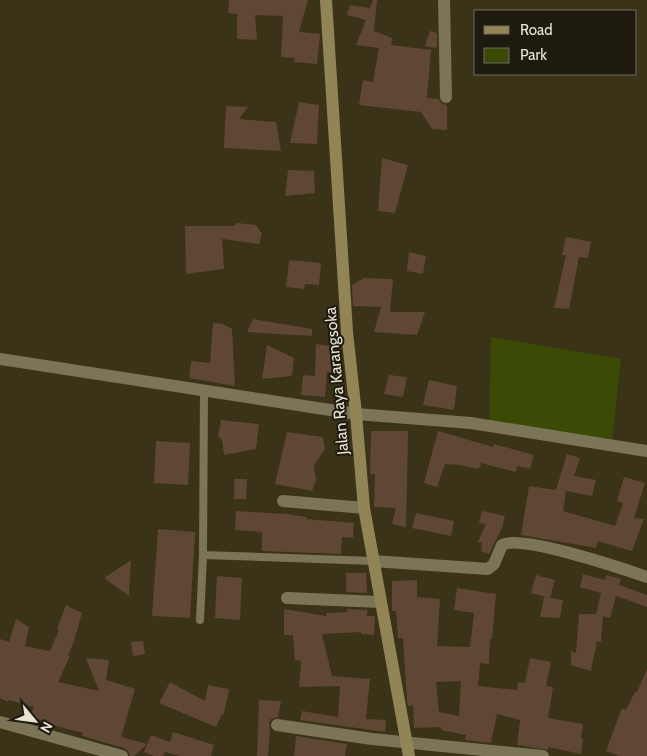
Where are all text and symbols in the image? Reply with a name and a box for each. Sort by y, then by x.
legend [474,10,637,75]
text: Road [520,21,553,39]
text: Park [520,46,547,64]
street label: Jalan Raya Karangsoka [321,306,353,457]
north arrow [10,696,60,746]
text: N [36,719,57,736]

